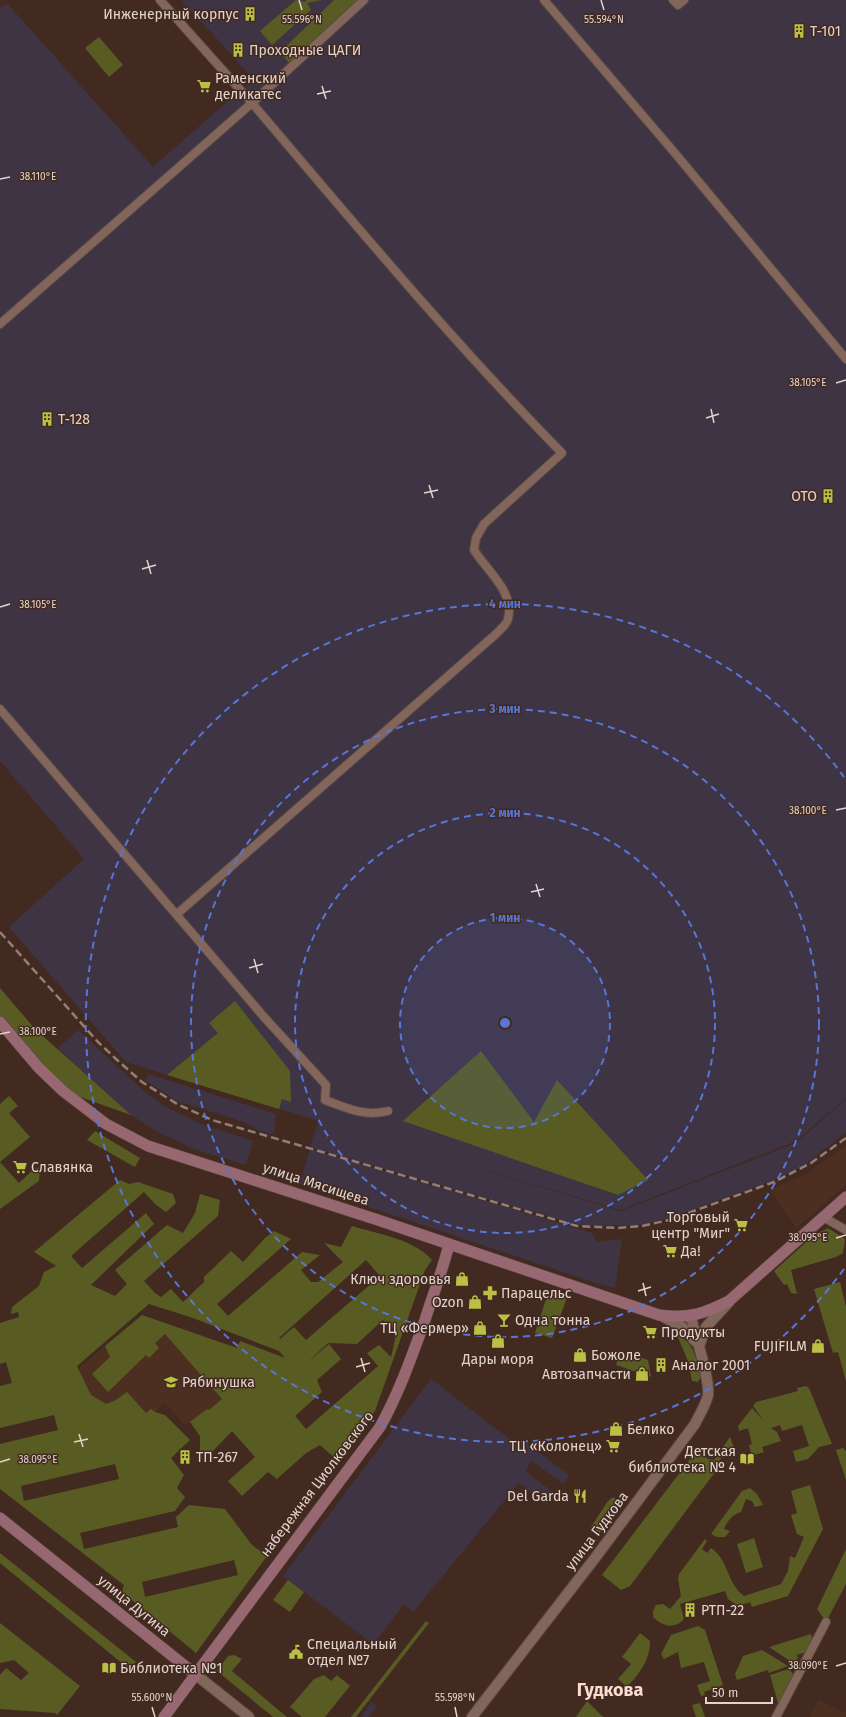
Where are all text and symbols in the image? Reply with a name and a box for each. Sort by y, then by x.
place label: Инженерный корпус [103,6,239,23]
building icon: Инженерный корпус [242,6,258,22]
text: 55.596°N [282,14,322,26]
text: 55.594°N [584,14,624,26]
building icon: Т-101 [791,23,807,39]
place label: Т-101 [810,23,841,40]
building icon: Проходные ЦАГИ [230,42,246,58]
place label: Проходные ЦАГИ [249,42,361,59]
place label: Раменский деликатес [215,70,286,103]
supermarket icon: Раменский деликатес [196,78,212,94]
text: 38.110°E [20,171,56,183]
text: 38.105°E [789,377,827,389]
building icon: Т-128 [39,411,55,427]
place label: Т-128 [58,411,90,428]
place label: ОТО [791,488,817,505]
building icon: ОТО [820,488,836,504]
text: 4 мин [489,597,521,611]
text: 38.105°E [19,599,57,611]
text: 3 мин [488,702,521,716]
text: 38.100°E [789,805,827,817]
text: 2 мин [489,806,521,820]
text: 1 мин [490,911,520,925]
centre of rings [498,1016,512,1030]
text: 38.100°E [19,1026,57,1038]
supermarket icon: Славянка [12,1159,28,1175]
place label: Славянка [31,1159,93,1176]
street label: улица Мясищева [261,1159,371,1209]
place label: Торговый центр "Миг" [651,1209,730,1242]
supermarket icon: Торговый центр "Миг" [733,1217,749,1233]
text: 38.095°E [789,1232,828,1244]
supermarket icon: Да! [662,1243,678,1259]
place label: Да! [680,1243,701,1260]
place label: Ключ здоровья [350,1271,451,1288]
shop icon: Ключ здоровья [454,1271,470,1287]
pharmacy icon: Парацельс [482,1285,498,1301]
place label: Парацельс [501,1285,572,1302]
place label: Ozon [432,1294,464,1311]
shop icon: Ozon [467,1294,483,1310]
bar icon: Одна тонна [496,1312,512,1328]
place label: Одна тонна [515,1312,590,1329]
place label: ТЦ «Фермер» [380,1320,469,1337]
shop icon: ТЦ «Фермер» [472,1320,488,1336]
supermarket icon: Продукты [642,1324,658,1340]
place label: Продукты [661,1324,725,1341]
shop icon: Дары моря [490,1333,506,1349]
place label: FUJIFILM [754,1338,807,1355]
shop icon: FUJIFILM [810,1338,826,1354]
shop icon: Божоле [572,1347,588,1363]
place label: Божоле [591,1347,641,1364]
place label: Дары моря [461,1351,534,1368]
building icon: Аналог 2001 [653,1357,669,1373]
place label: Аналог 2001 [672,1357,750,1374]
place label: Автозапчасти [542,1366,631,1383]
shop icon: Автозапчасти [634,1366,650,1382]
school or university icon: Рябинушка [163,1374,179,1390]
place label: Рябинушка [182,1374,255,1391]
street label: набережная Циолковского [257,1408,377,1560]
shop icon: Белико [608,1421,624,1437]
place label: Белико [627,1421,674,1438]
place label: ТЦ «Колонец» [509,1438,602,1455]
supermarket icon: ТЦ «Колонец» [605,1438,621,1454]
place label: Детская библиотека № 4 [628,1443,737,1476]
building icon: ТП-267 [177,1449,193,1465]
place label: ТП-267 [196,1449,238,1466]
library icon: Детская библиотека № 4 [739,1451,755,1467]
text: 38.095°E [19,1454,58,1466]
place label: Del Garda [507,1488,569,1505]
street label: улица Гудкова [562,1488,632,1574]
restaurant icon: Del Garda [572,1488,588,1504]
street label: улица Дугина [94,1572,174,1640]
building icon: РТП-22 [682,1602,698,1618]
place label: РТП-22 [701,1602,744,1619]
place label: Специальный отдел №7 [307,1636,397,1669]
public building icon: Специальный отдел №7 [288,1644,304,1660]
library icon: Библиотека №1 [101,1660,117,1676]
place label: Библиотека №1 [120,1660,223,1677]
text: 38.090°E [788,1660,828,1672]
district label: Гудкова [577,1679,643,1701]
scale bar [706,1679,772,1705]
text: 50 m [712,1686,738,1700]
text: 55.600°N [132,1692,172,1704]
text: 55.598°N [435,1692,475,1704]

